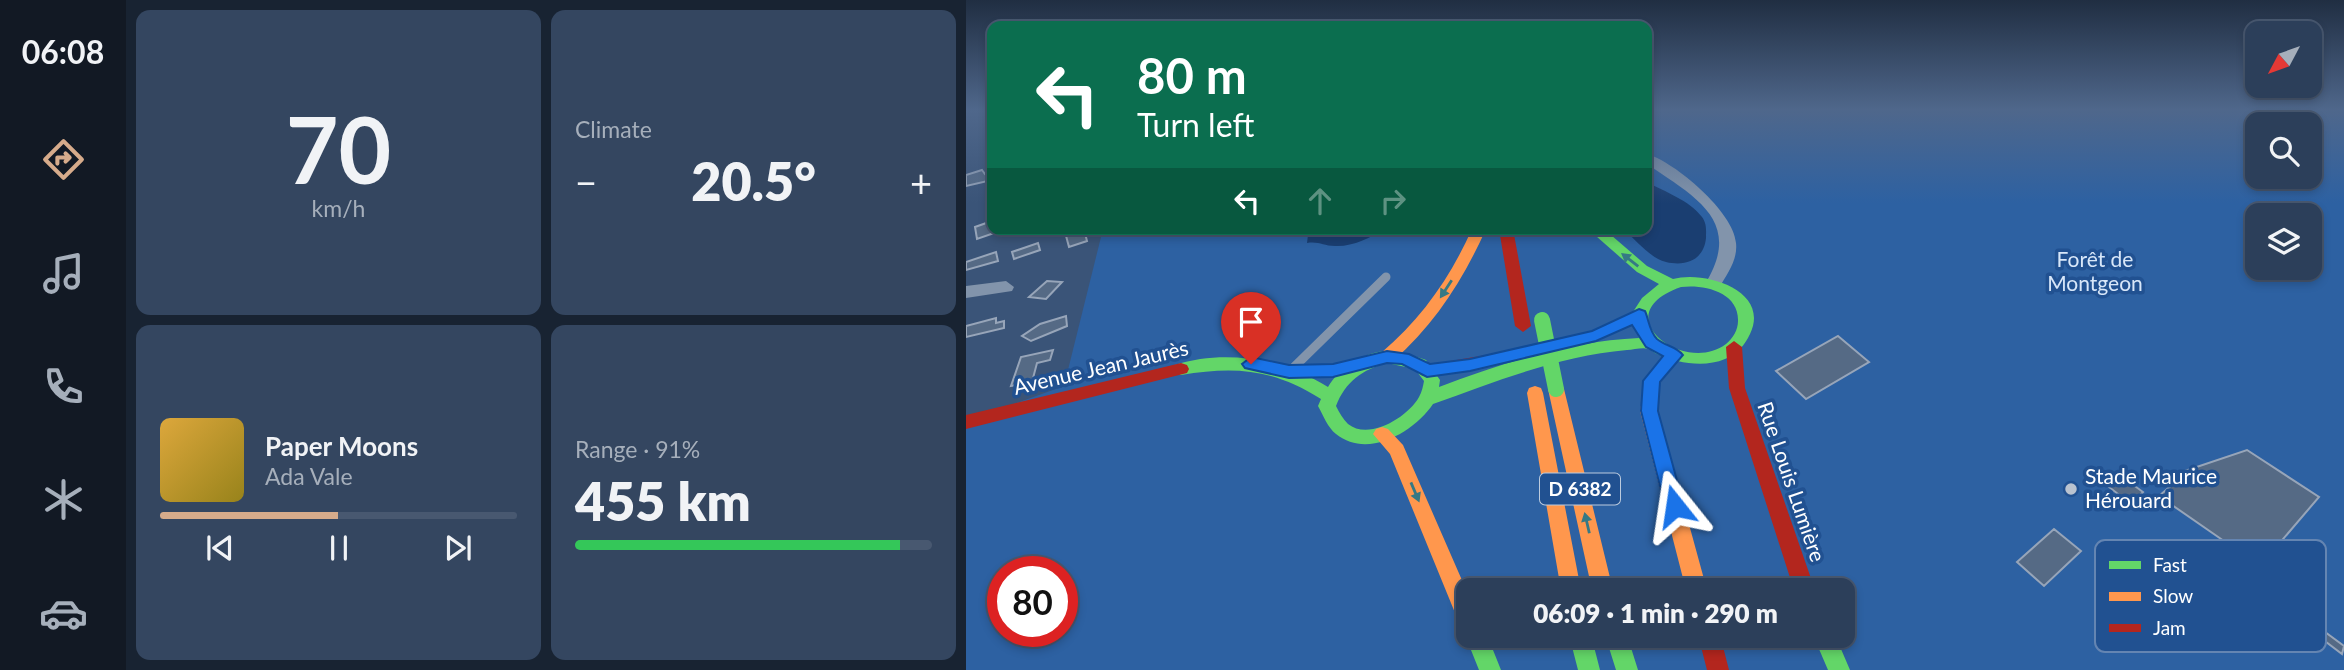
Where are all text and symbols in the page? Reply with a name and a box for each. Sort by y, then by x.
north arrow [2245,21,2322,98]
map controls [2245,21,2322,280]
text: 06:08 [22,32,104,71]
text: 80 m [1137,46,1247,104]
icon: left [1022,49,1113,140]
text: 70 [286,94,391,203]
text: Turn left [1137,105,1254,144]
button: search [2245,112,2322,189]
text: Climate [575,115,652,143]
icon: directions [39,135,88,184]
text: 20.5° [691,150,816,212]
text: − [575,159,597,205]
text: + [910,159,932,205]
icon: left [1228,182,1266,220]
icon: ahead [1301,182,1339,220]
icon: right [1374,182,1412,220]
text: km/h [312,194,365,222]
button: layers [2245,203,2322,280]
park label: Forêt de Montgeon [2047,246,2143,295]
icon: music [39,249,88,298]
one-way arrow [1622,252,1640,267]
one-way arrow [1440,279,1453,298]
pin [1221,292,1281,364]
icon: arrive [1232,303,1270,341]
street label: Avenue Jean Jaurès [1011,334,1191,399]
icon: phone [39,362,88,411]
street label: Rue Louis Lumière [1753,398,1832,565]
text: Paper Moons [265,430,418,462]
text: Range · 91% [575,435,700,463]
text: Ada Vale [265,462,353,490]
place label: Stade Maurice Hérouard [2085,463,2217,512]
position arrow [1638,469,1712,543]
text: 455 km [575,470,751,532]
road number: D 6382 [1540,474,1620,504]
icon: climate [39,475,88,524]
marker: Stade Maurice Hérouard [2063,481,2079,497]
one-way arrow [1410,482,1421,503]
one-way arrow [1582,512,1593,534]
icon: previous [201,529,239,567]
icon: pause [320,529,358,567]
icon: next [439,529,477,567]
legend [2095,540,2326,652]
text: Fast [2153,553,2187,576]
speed limit sign: 80 [987,556,1078,647]
text: Slow [2153,584,2193,607]
icon: car [39,589,88,638]
text: 06:09 · 1 min · 290 m [1533,597,1778,629]
text: Jam [2153,616,2186,639]

